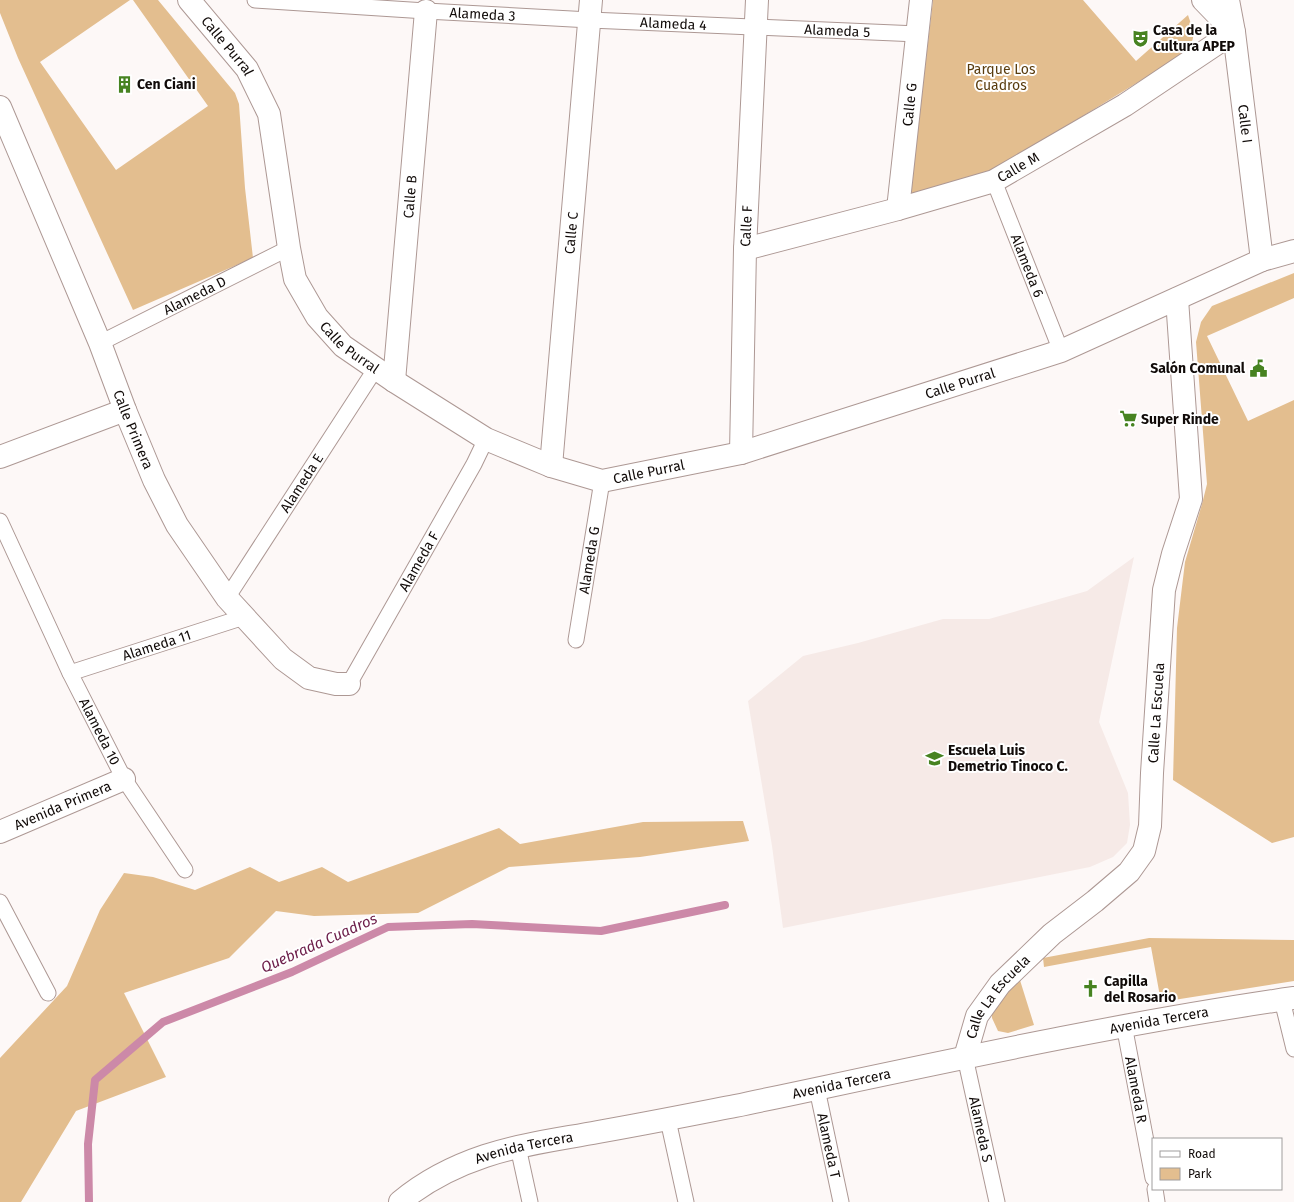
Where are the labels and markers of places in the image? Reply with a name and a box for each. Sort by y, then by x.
place label: Casa de la Cultura APEP [1153,22,1236,55]
theatre icon: Casa de la Cultura APEP [1130,28,1150,48]
building icon: Cen Ciani [114,74,134,94]
place label: Cen Ciani [137,76,196,93]
public building icon: Salón Comunal [1248,358,1268,378]
place label: Salón Comunal [1150,360,1246,377]
supermarket icon: Super Rinde [1118,409,1138,429]
place label: Super Rinde [1141,411,1219,428]
place label: Escuela Luis Demetrio Tinoco C. [948,742,1068,775]
school or university icon: Escuela Luis Demetrio Tinoco C. [925,748,945,768]
place label: Capilla del Rosario [1104,973,1176,1006]
church icon: Capilla del Rosario [1081,979,1101,999]

